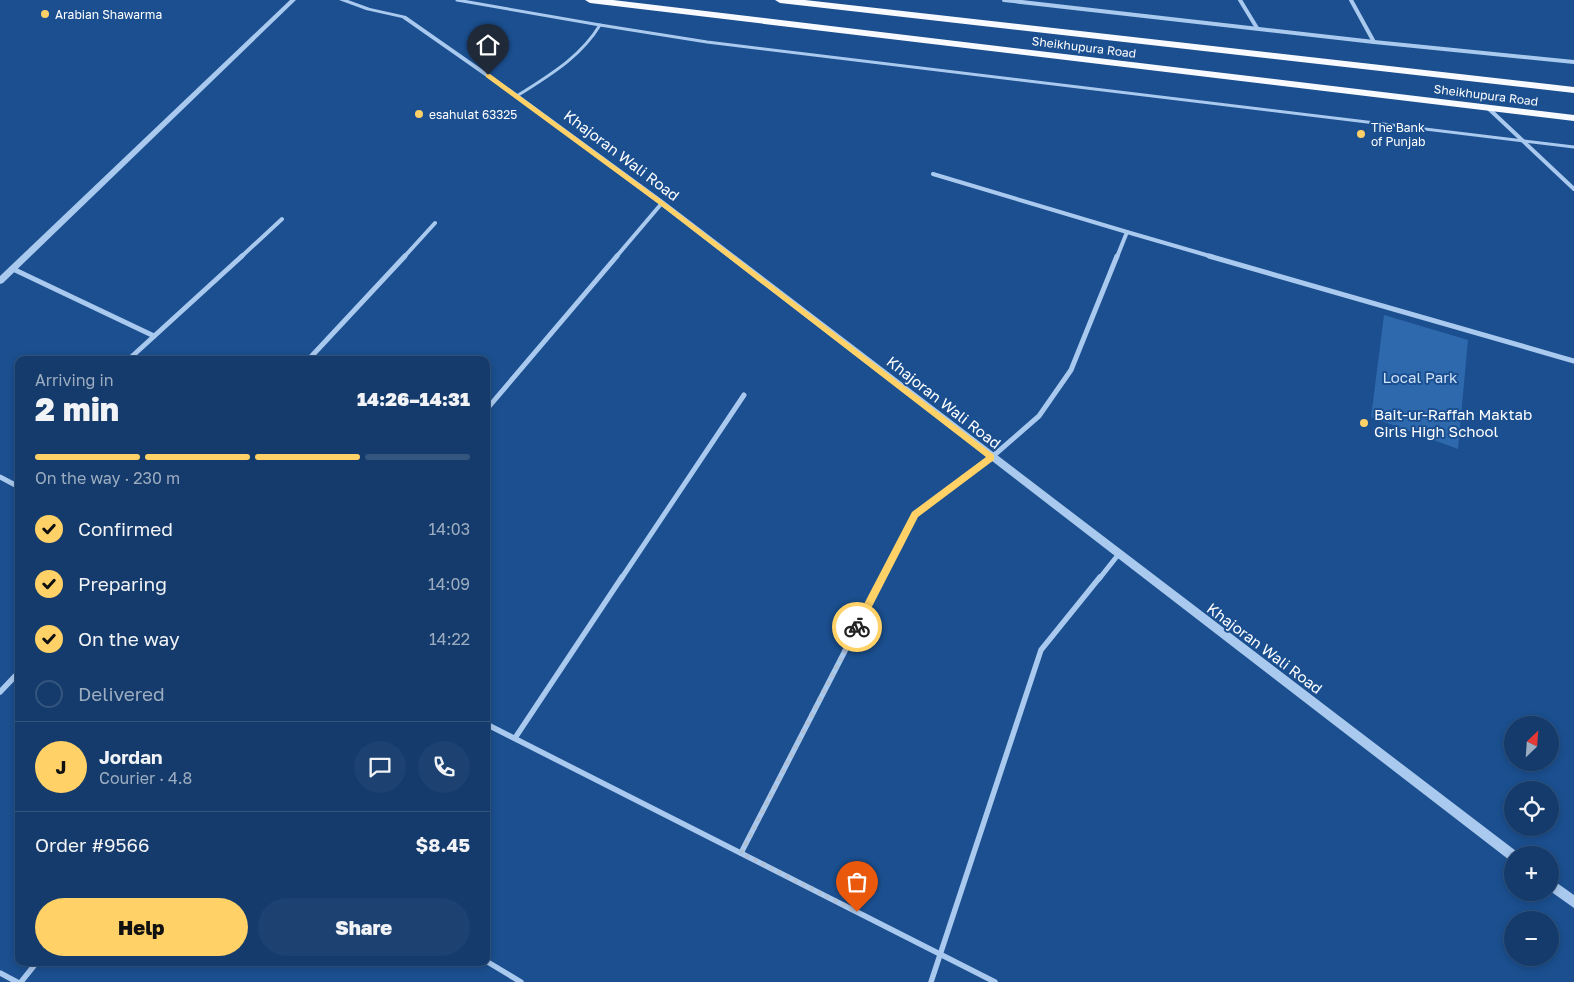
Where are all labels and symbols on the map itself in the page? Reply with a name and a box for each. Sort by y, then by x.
place label: Arabian Shawarma [55,7,162,22]
marker: Arabian Shawarma [39,8,51,20]
pin [467,24,509,75]
street label: Sheikhupura Road [1031,33,1137,61]
street label: Sheikhupura Road [1433,81,1539,109]
street label: Khajoran Wali Road [561,106,683,204]
place label: esahulat 63325 [429,107,517,122]
marker: esahulat 63325 [413,108,425,120]
place label: The Bank of Punjab [1371,120,1425,149]
marker: The Bank of Punjab [1355,128,1367,140]
street label: Khajoran Wali Road [883,352,1005,452]
park label: Local Park [1382,368,1458,386]
place label: Bait-ur-Raffah Maktab Girls High School [1374,405,1532,440]
marker: Bait-ur-Raffah Maktab Girls High School [1358,417,1370,429]
street label: Khajoran Wali Road [1204,599,1326,697]
courier [832,602,882,652]
north arrow [1504,716,1559,771]
pin [836,861,878,912]

